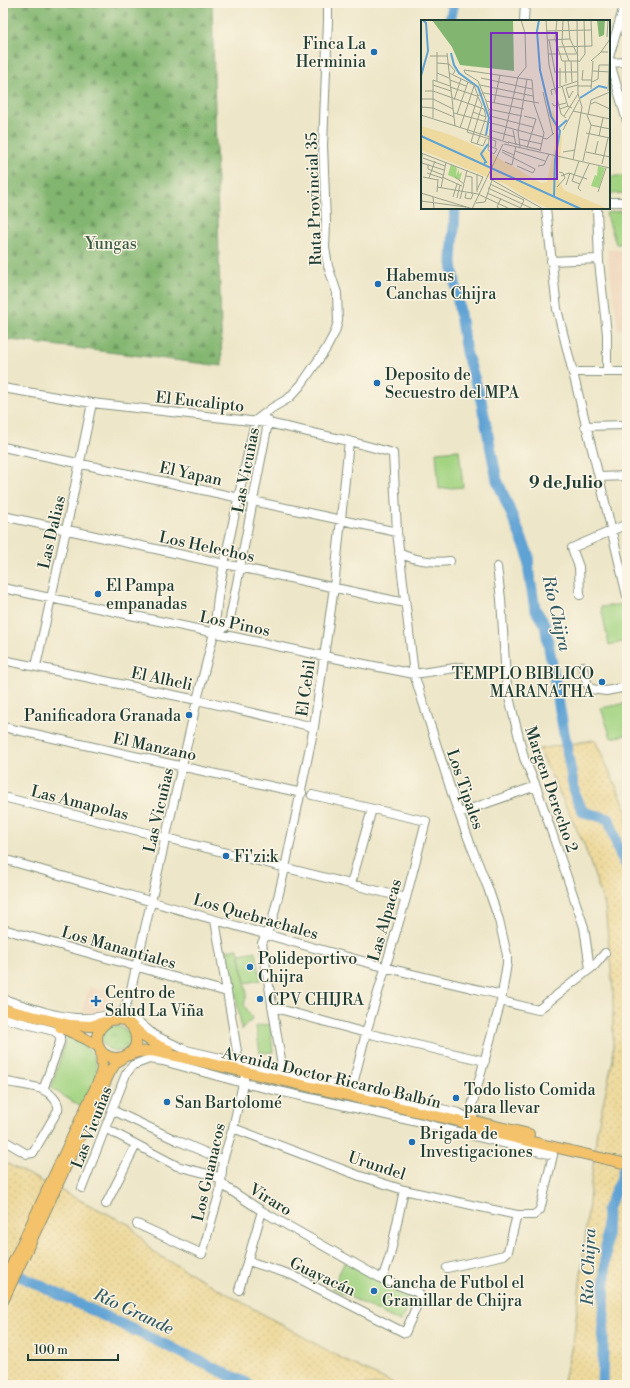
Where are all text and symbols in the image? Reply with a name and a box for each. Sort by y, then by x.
inset map [421,20,610,209]
place label: Finca La Herminia [296,34,367,72]
marker: Finca La Herminia [369,47,379,57]
street label: Ruta Provincial 35 [302,132,326,266]
park label: Yungas [84,234,137,254]
place label: Habemus Canchas Chijra [386,266,497,304]
marker: Habemus Canchas Chijra [373,279,383,289]
place label: Deposito de Secuestro del MPA [385,365,520,403]
marker: Deposito de Secuestro del MPA [372,378,382,388]
street label: El Eucalipto [155,387,245,417]
street label: Las Vicuñas [228,426,264,515]
street label: El Yapan [158,458,224,490]
district label: 9 de Julio [529,472,603,494]
street label: Las Dalias [34,494,70,571]
street label: Los Helechos [157,527,256,567]
water label: Río Chijra [536,572,576,654]
place label: El Pampa empanadas [106,576,187,614]
marker: El Pampa empanadas [93,589,103,599]
street label: Los Pinos [198,607,272,641]
street label: El Cebil [292,658,320,718]
street label: El Alheli [129,663,194,695]
place label: TEMPLO BIBLICO MARANATHA [452,664,595,702]
marker: TEMPLO BIBLICO MARANATHA [597,677,607,687]
place label: Panificadora Granada [24,706,182,726]
marker: Panificadora Granada [184,710,194,720]
street label: Margen Derecho 2 [520,724,582,855]
street label: El Manzano [111,728,199,766]
street label: Los Tipales [442,747,488,832]
street label: Las Vicuñas [139,766,178,855]
street label: Las Amapolas [29,781,131,825]
place label: Fi'zi:k [234,847,280,867]
marker: Fi'zi:k [221,851,231,861]
street label: Las Alpacas [364,877,406,964]
street label: Los Quebrachales [191,890,321,944]
street label: Los Manantiales [59,922,178,974]
place label: Polideportivo Chijra [258,949,357,987]
marker: Polideportivo Chijra [245,962,255,972]
place label: Centro de Salud La Viña [105,983,205,1021]
place label: CPV CHIJRA [268,990,365,1010]
marker: CPV CHIJRA [255,994,265,1004]
marker: Centro de Salud La Viña [90,995,102,1007]
street label: Avenida Doctor Ricardo Balbín [219,1043,444,1113]
place label: Todo listo Comida para llevar [464,1080,596,1118]
street label: Las Vicuñas [67,1083,117,1171]
place label: San Bartolomé [175,1093,282,1113]
marker: Todo listo Comida para llevar [451,1093,461,1103]
marker: San Bartolomé [162,1097,172,1107]
street label: Los Guanacos [188,1121,230,1223]
place label: Brigada de Investigaciones [419,1124,533,1162]
marker: Brigada de Investigaciones [407,1137,417,1147]
street label: Urundel [345,1147,408,1185]
street label: Viraro [245,1179,296,1220]
water label: Río Chijra [577,1228,601,1307]
street label: Guayacán [286,1253,359,1301]
place label: Cancha de Futbol el Gramillar de Chijra [382,1273,525,1311]
water label: Río Grande [89,1283,177,1340]
marker: Cancha de Futbol el Gramillar de Chijra [369,1286,379,1296]
scale bar [28,1336,118,1362]
text: 100 m [34,1343,68,1358]

